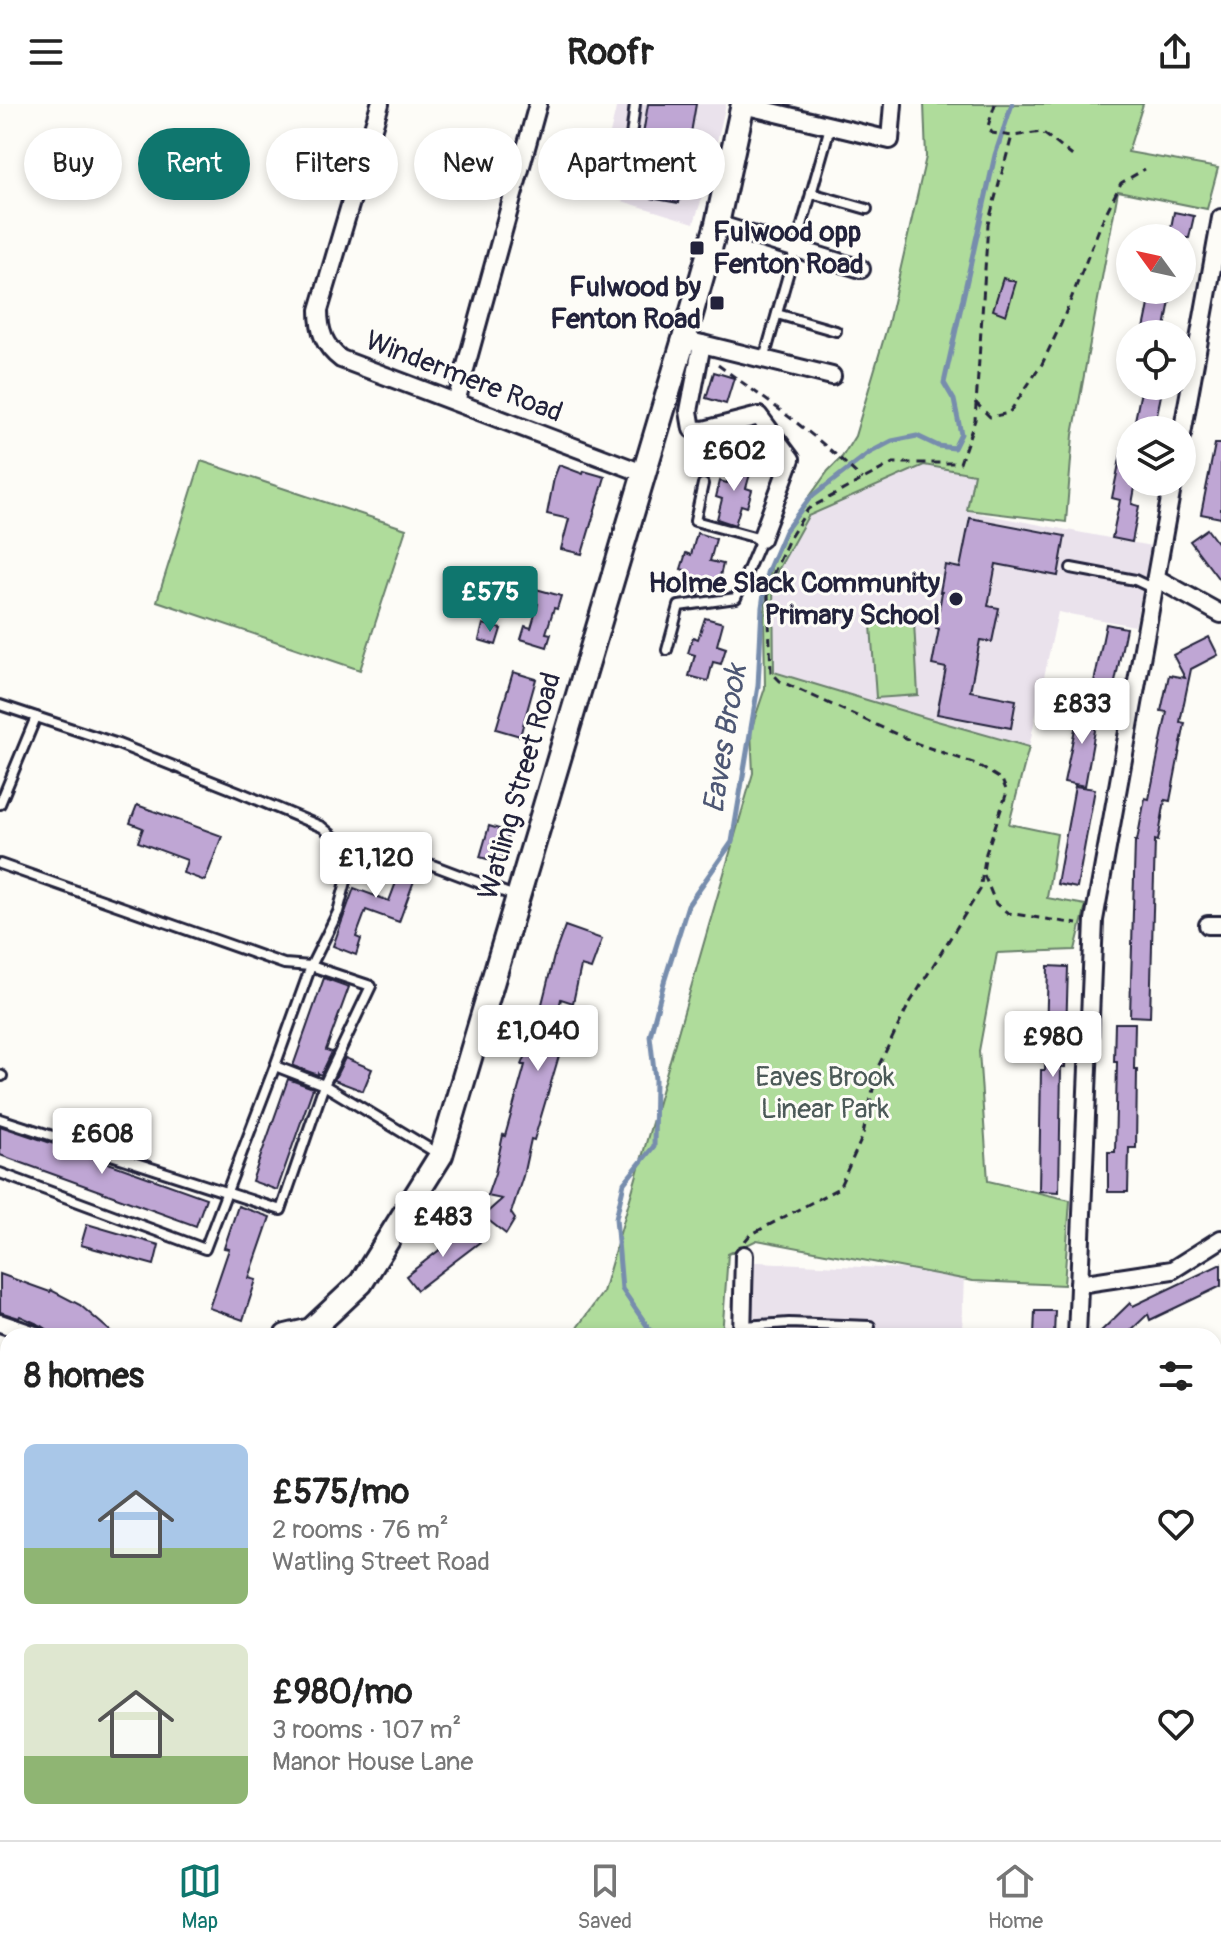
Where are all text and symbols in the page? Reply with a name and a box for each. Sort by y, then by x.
icon: menu [24,30,68,74]
text: Roofr [567,30,654,75]
icon: share [1153,30,1197,74]
chip: Buy [24,128,122,200]
chip: Rent [138,128,250,200]
chip: Filters [266,128,398,200]
chip: New [414,128,522,200]
chip: Apartment [538,128,725,200]
place label: Fulwood opp Fenton Road [713,215,864,282]
north arrow [1116,224,1196,304]
map controls [1116,224,1196,496]
marker: Fulwood opp Fenton Road [688,239,706,257]
place label: Fulwood by Fenton Road [550,270,701,337]
marker: Fulwood by Fenton Road [708,294,726,312]
button: locate [1116,320,1196,400]
street label: Windermere Road [361,323,567,431]
button: layers [1116,416,1196,496]
pin: £602 [687,425,781,493]
text: £602 [702,435,766,467]
pin: £575 [443,566,537,634]
place label: Holme Slack Community Primary School [648,566,940,633]
text: £575 [461,576,519,608]
marker: Holme Slack Community Primary School [947,590,965,608]
water label: Eaves Brook [695,660,755,816]
street label: Watling Street Road [471,668,569,904]
pin: £833 [1035,678,1129,746]
text: £833 [1053,688,1111,720]
pin: £1,120 [311,832,441,900]
text: £1,120 [338,842,414,874]
pin: £1,040 [473,1005,603,1073]
pin: £980 [1006,1011,1100,1079]
text: £1,040 [496,1015,580,1047]
text: £980 [1023,1021,1083,1053]
park label: Eaves Brook Linear Park [755,1060,895,1127]
pin: £608 [55,1108,149,1176]
text: £608 [71,1118,133,1150]
pin: £483 [396,1191,490,1259]
text: £483 [413,1201,473,1233]
icon: filters [1154,1354,1198,1398]
text: 8 homes [24,1355,144,1398]
text: £575/mo [272,1471,409,1514]
icon: home [88,1476,184,1572]
icon: heart [1154,1502,1198,1546]
text: 2 rooms · 76 m² [272,1514,449,1546]
text: Watling Street Road [272,1546,490,1578]
text: £980/mo [272,1671,412,1714]
icon: home [88,1676,184,1772]
icon: heart [1154,1702,1198,1746]
text: 3 rooms · 107 m² [272,1714,461,1746]
text: Manor House Lane [272,1746,473,1778]
tab: Map [178,1859,222,1935]
tab: Saved [577,1859,632,1935]
tab: Home [988,1859,1043,1935]

